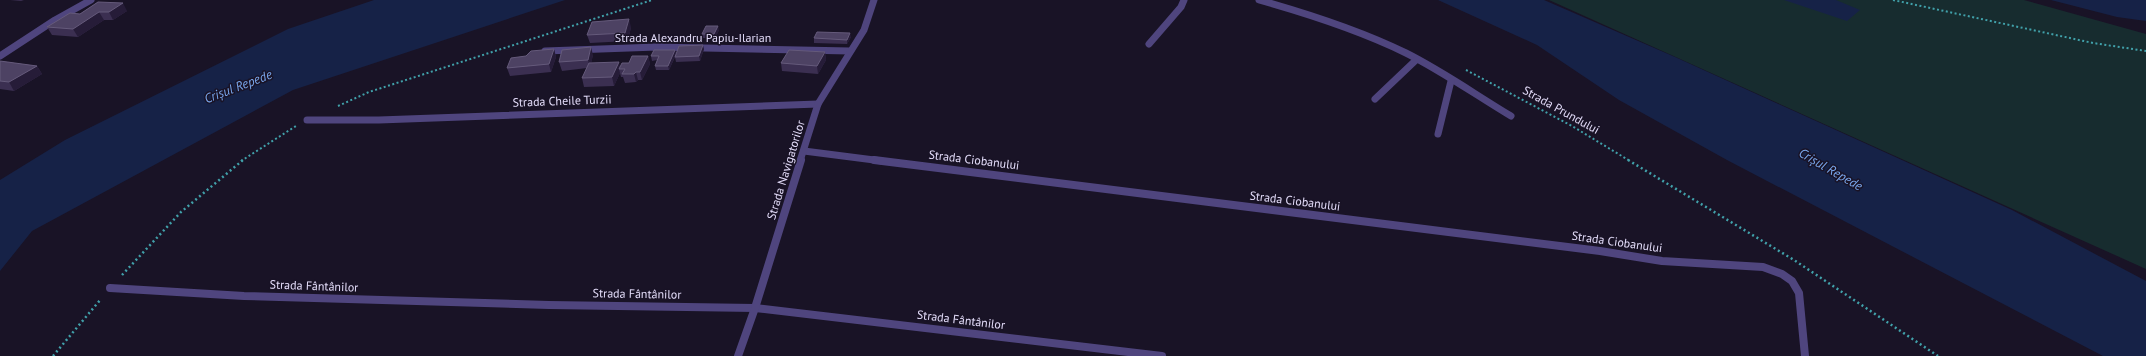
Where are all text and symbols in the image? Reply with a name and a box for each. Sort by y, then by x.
street label: Strada Alexandru Papiu-Ilarian [615,30,771,45]
water label: Crișul Repede [202,66,274,107]
street label: Strada Prundului [1520,82,1602,137]
street label: Strada Cheile Turzii [512,91,612,110]
street label: Strada Navigatorilor [763,118,808,221]
water label: Crișul Repede [1796,144,1866,195]
street label: Strada Ciobanului [928,146,1020,173]
street label: Strada Ciobanului [1249,187,1341,214]
street label: Strada Ciobanului [1571,228,1663,255]
street label: Strada Fântânilor [269,276,359,295]
street label: Strada Fântânilor [593,285,681,302]
street label: Strada Fântânilor [916,307,1006,332]

